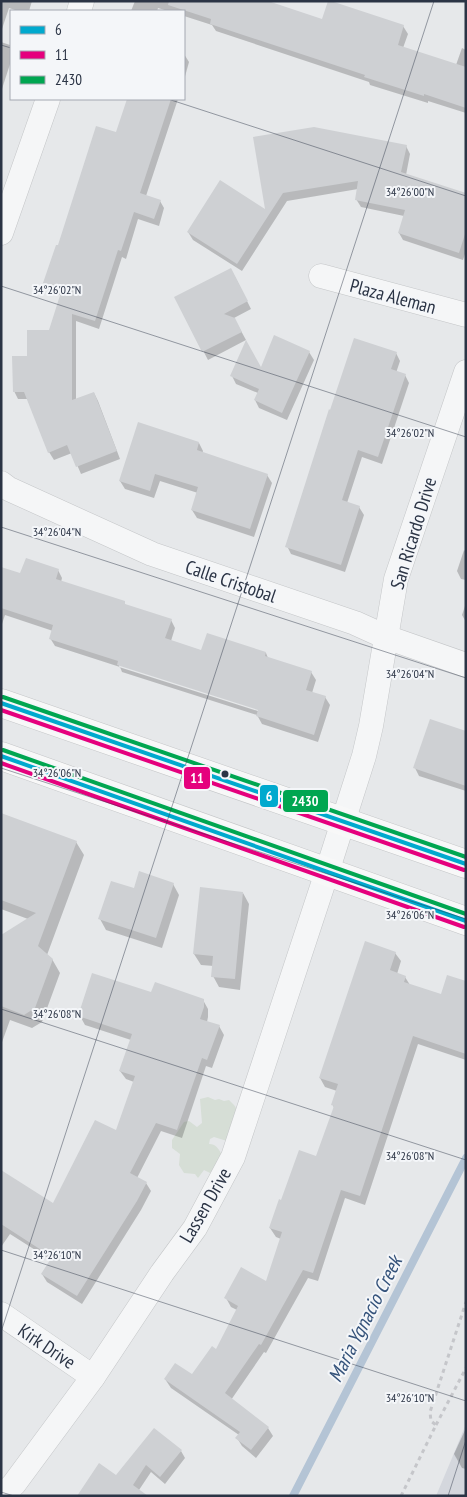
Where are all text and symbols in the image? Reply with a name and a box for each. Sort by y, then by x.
legend [10,10,185,100]
text: 6 [55,20,62,39]
text: 11 [55,45,69,64]
text: 2430 [55,70,82,89]
text: 34°26'00"N [386,184,434,199]
street label: Plaza Aleman [347,273,439,319]
text: 34°26'02"N [33,282,81,297]
text: 34°26'02"N [386,425,434,440]
street label: San Ricardo Drive [385,474,441,592]
text: 34°26'04"N [33,524,81,539]
street label: Calle Cristobal [182,554,280,608]
text: 34°26'04"N [386,666,434,681]
text: 34°26'06"N [33,765,81,780]
line badge: 11 [183,766,211,790]
text: 11 [190,769,204,787]
unlabelled marker [220,769,230,779]
line badge: 6 [259,784,279,808]
text: 6 [266,787,273,805]
line badge: 2430 [282,789,329,813]
text: 2430 [292,792,319,810]
text: 34°26'06"N [386,907,434,922]
text: 34°26'08"N [33,1006,81,1021]
text: 34°26'08"N [386,1148,434,1163]
street label: Lassen Drive [174,1163,236,1247]
text: 34°26'10"N [33,1247,81,1262]
water label: Maria Ygnacio Creek [322,1250,409,1386]
street label: Kirk Drive [14,1318,80,1374]
text: 34°26'10"N [386,1390,434,1405]

